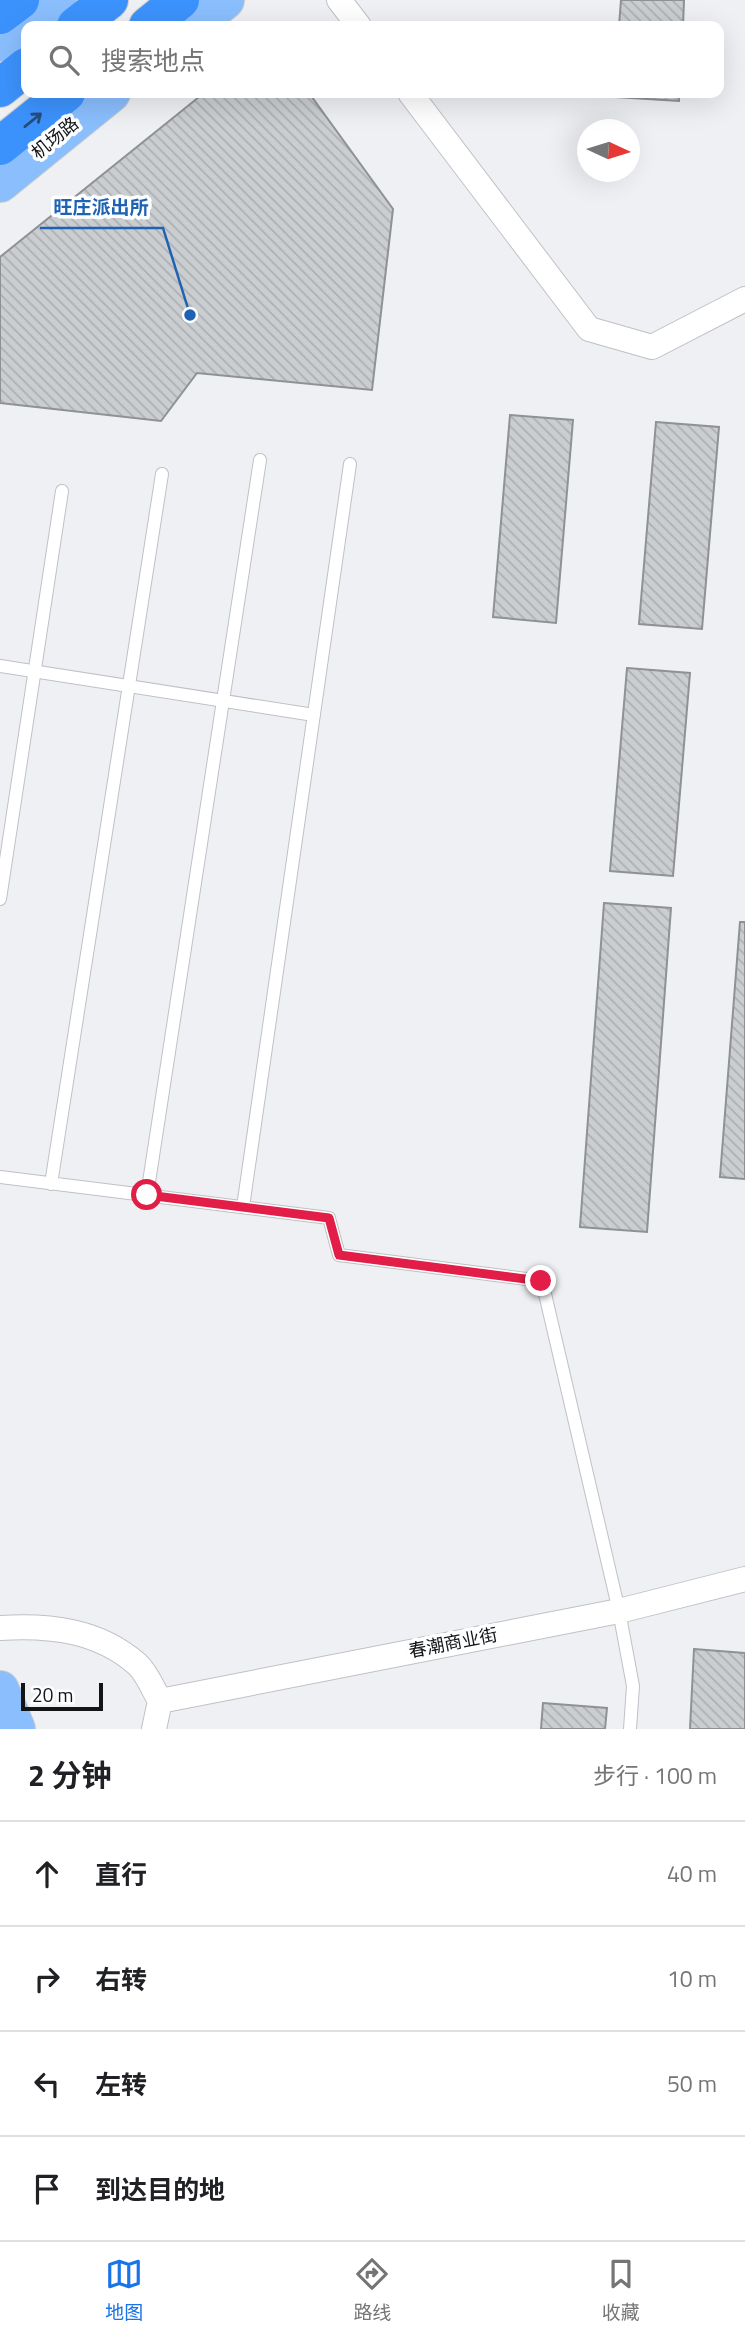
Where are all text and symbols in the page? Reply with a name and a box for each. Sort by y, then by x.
search box [21,21,724,98]
icon: search [45,41,83,79]
text: 搜索地点 [101,41,205,80]
street label: 机场路 [25,110,84,165]
one-way arrow [24,112,42,127]
north arrow [577,119,640,182]
callout: 旺庄派出所 [40,188,163,228]
text: 旺庄派出所 [53,192,149,221]
route start [131,1179,162,1210]
route end [525,1265,556,1296]
street label: 春潮商业街 [406,1621,500,1664]
scale bar [21,1680,103,1712]
text: 20 m [32,1680,73,1709]
text: 2 分钟 [28,1752,111,1798]
text: 步行 · 100 m [593,1758,717,1793]
icon: ahead [28,1855,66,1893]
text: 直行 [95,1855,147,1894]
text: 40 m [667,1856,717,1891]
icon: right [28,1960,66,1998]
text: 右转 [95,1960,147,1999]
text: 10 m [667,1961,717,1996]
icon: left [28,2065,66,2103]
text: 左转 [95,2065,147,2104]
text: 50 m [667,2066,717,2101]
icon: arrive [28,2170,66,2208]
text: 到达目的地 [95,2170,225,2209]
tab: 地图 [105,2255,143,2326]
tab: 路线 [353,2255,392,2326]
tab: 收藏 [602,2255,640,2326]

